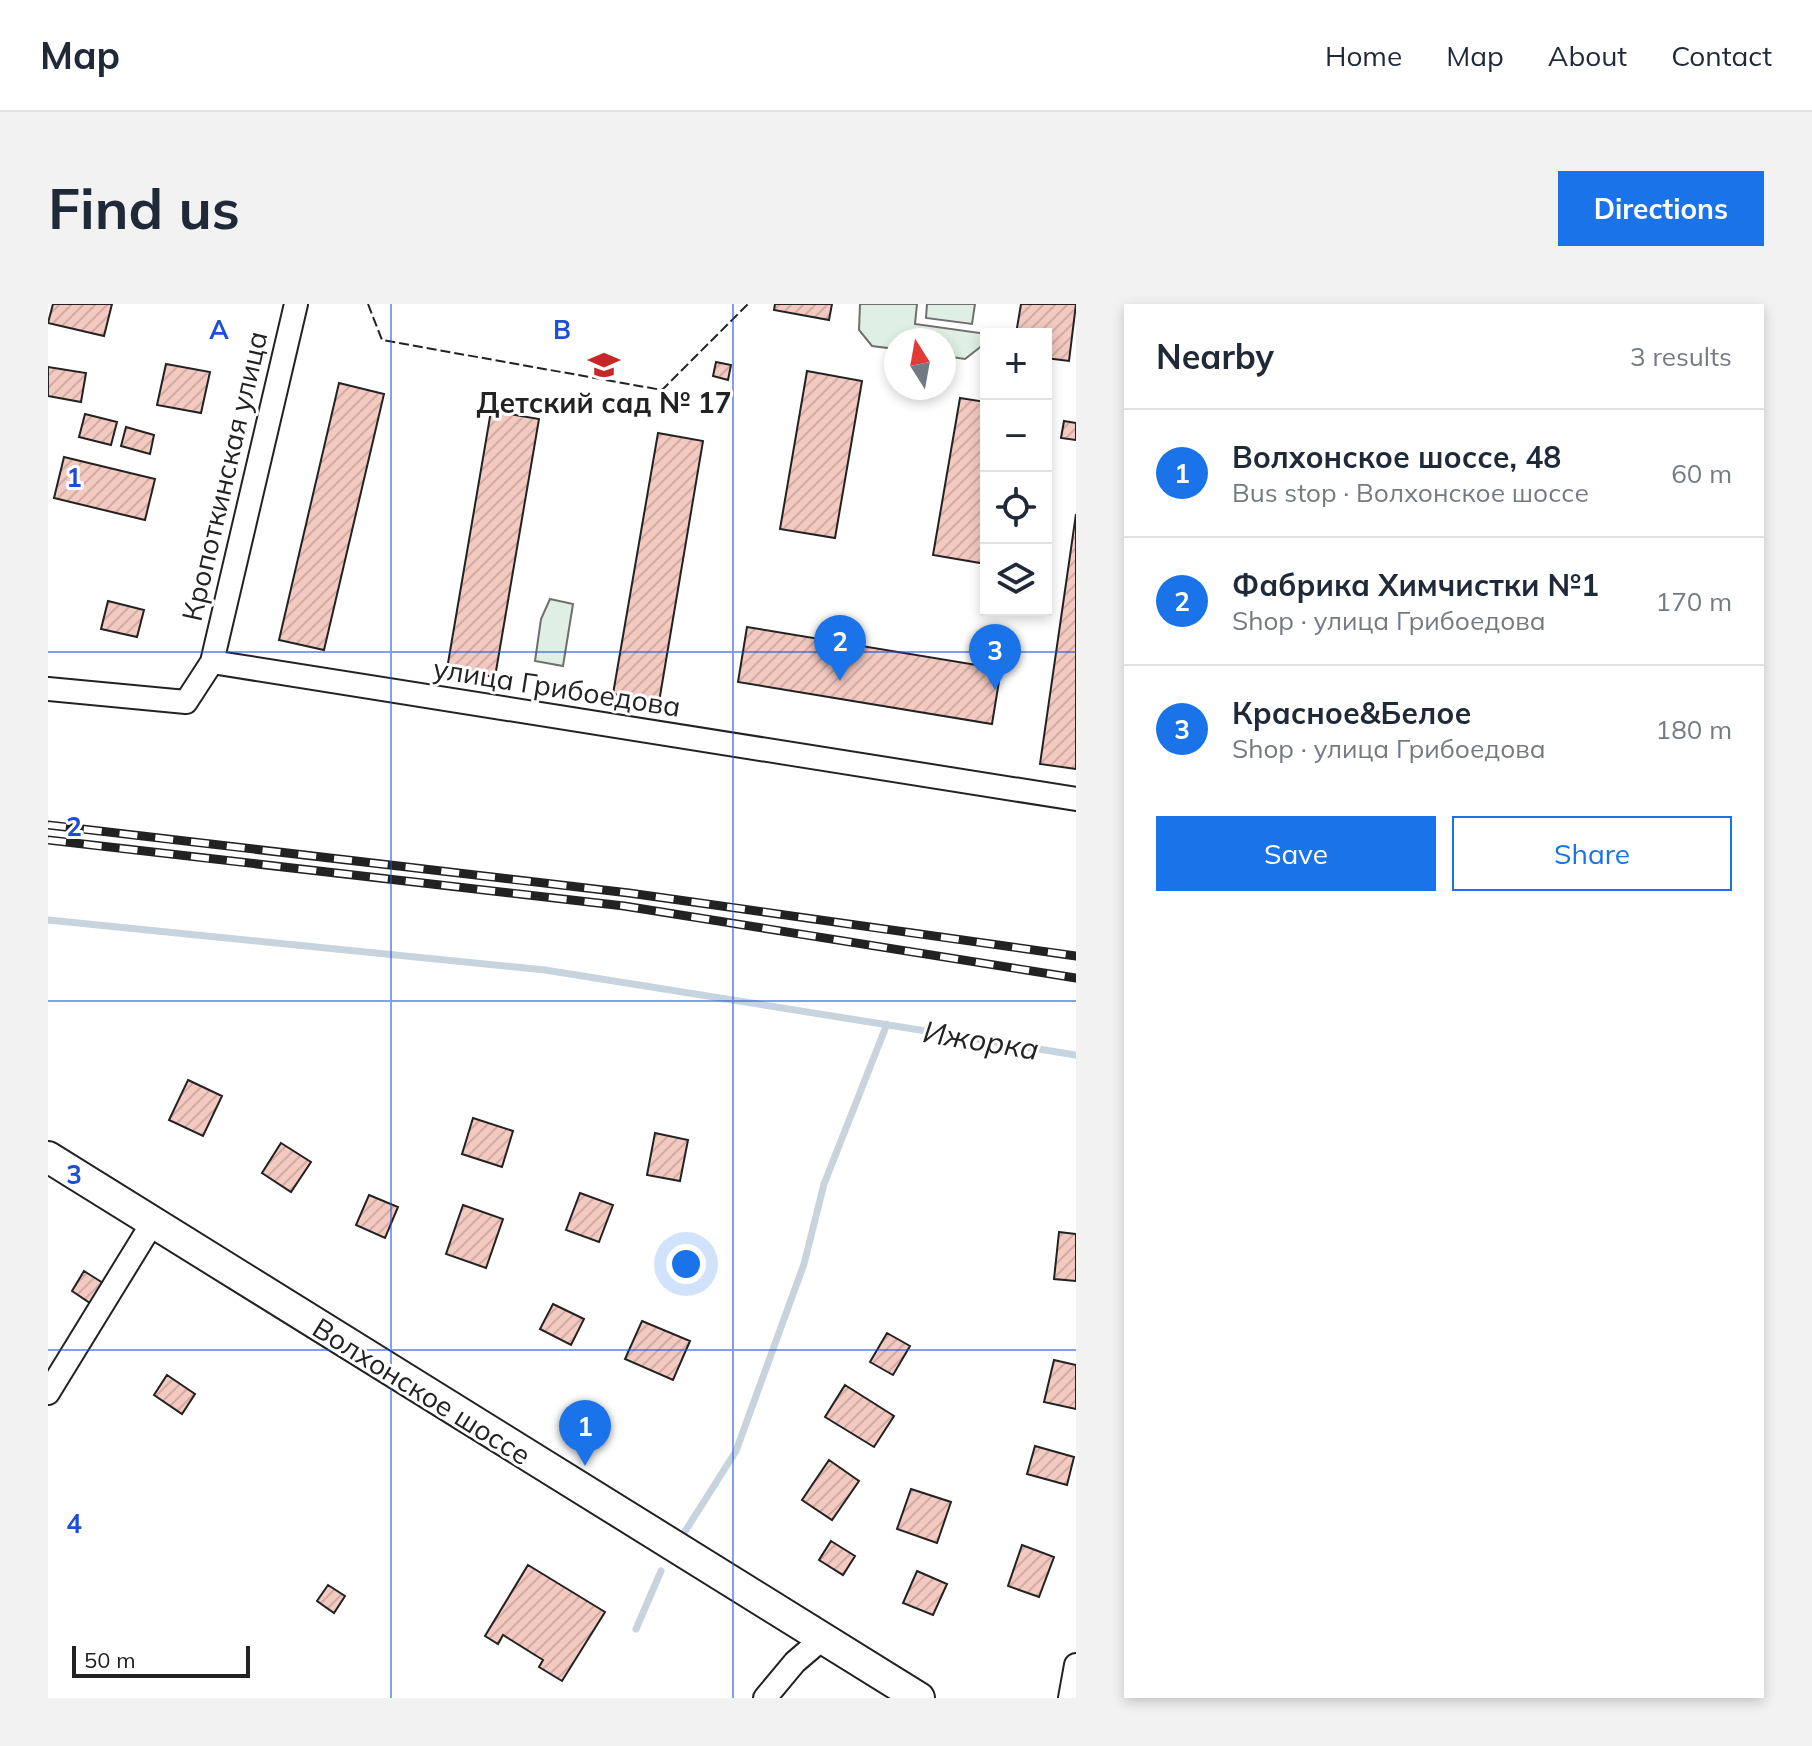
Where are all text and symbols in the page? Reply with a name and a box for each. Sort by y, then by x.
text: Map [40,31,120,79]
text: Home [1325,38,1402,73]
text: Map [1446,38,1504,73]
text: About [1548,38,1627,73]
text: Contact [1671,38,1772,73]
button: Directions [1558,171,1764,246]
text: Find us [48,173,240,243]
text: A [209,313,229,346]
text: B [553,313,571,346]
street label: Кропоткинская улица [174,328,274,624]
north arrow [884,328,956,400]
map controls [980,328,1052,616]
button: + [980,328,1052,400]
text: Nearby [1156,335,1274,378]
text: 3 results [1630,340,1732,373]
school or university icon: Детский сад № 17 [587,348,621,382]
place label: Детский сад № 17 [477,385,731,420]
button: − [980,400,1052,472]
text: Волхонское шоссе, 48 [1232,438,1561,476]
text: 1 [1174,457,1190,490]
text: 60 m [1671,457,1732,490]
text: 1 [66,461,82,494]
button: locate [980,472,1052,544]
text: Bus stop · Волхонское шоссе [1232,476,1589,509]
button: layers [980,544,1052,616]
text: Фабрика Химчистки №1 [1232,566,1599,604]
text: 2 [1174,585,1190,618]
text: 170 m [1656,585,1732,618]
text: Shop · улица Грибоедова [1232,604,1546,637]
pin: 2 [814,615,866,681]
pin: 3 [969,624,1021,690]
street label: улица Грибоедова [431,650,683,724]
text: Красное&Белое [1232,694,1471,732]
text: 3 [1174,713,1190,746]
text: 180 m [1656,713,1732,746]
text: Shop · улица Грибоедова [1232,732,1546,765]
text: 2 [66,810,82,843]
button: Save [1156,816,1436,891]
button: Share [1452,816,1732,891]
water label: Ижорка [920,1012,1042,1068]
text: 3 [66,1158,82,1191]
your location [666,1244,706,1284]
street label: Волхонское шоссе [306,1310,538,1472]
pin: 1 [559,1400,611,1466]
text: 4 [66,1507,82,1540]
scale bar [72,1642,250,1678]
text: 50 m [84,1646,135,1674]

